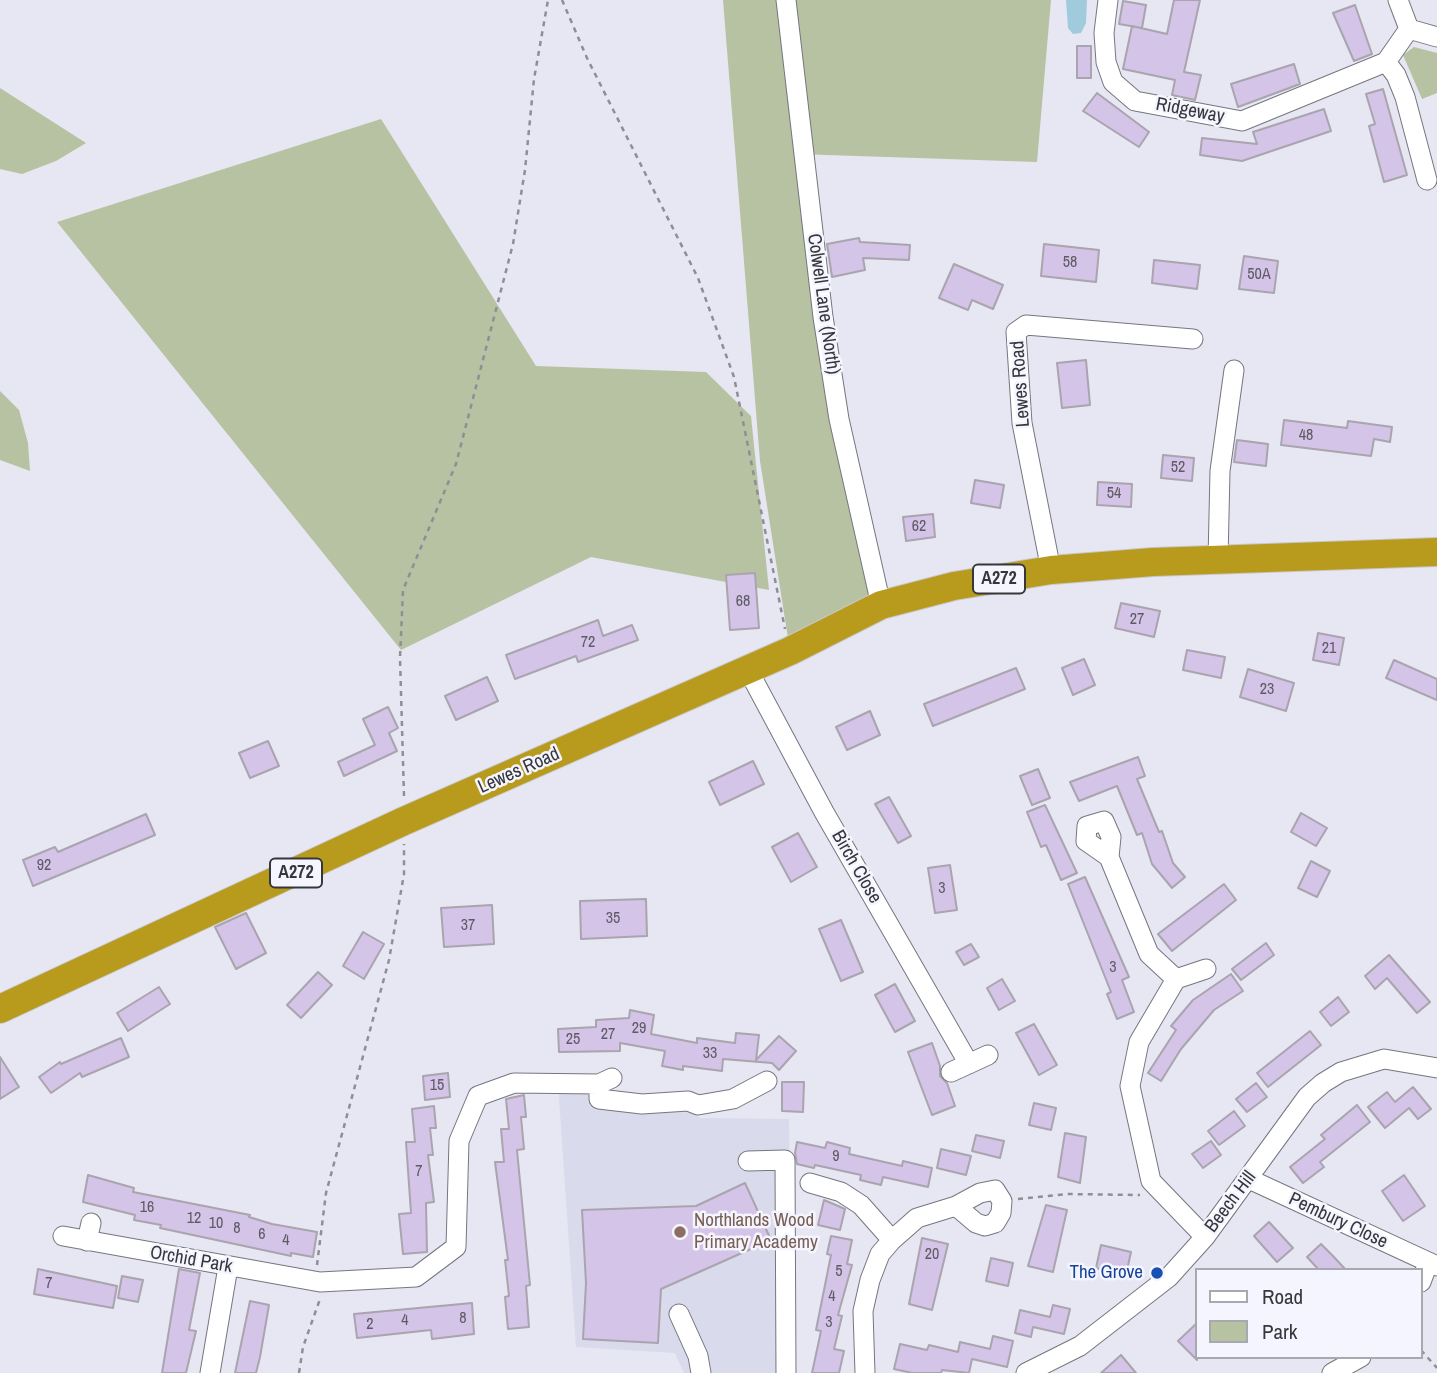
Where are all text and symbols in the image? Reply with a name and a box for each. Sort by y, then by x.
street label: Ridgeway [1154,93,1226,129]
street label: Colwell Lane (North) [802,232,844,376]
house number: 58 [1063,253,1077,273]
house number: 50A [1247,265,1271,285]
street label: Lewes Road [1007,340,1035,428]
house number: 48 [1299,426,1313,446]
house number: 52 [1171,458,1185,478]
house number: 54 [1107,484,1121,504]
house number: 62 [912,517,926,537]
road number: A272 [973,564,1025,594]
house number: 68 [736,592,750,612]
house number: 27 [1130,610,1144,630]
house number: 72 [581,633,595,653]
house number: 21 [1322,639,1336,659]
house number: 23 [1260,680,1274,700]
street label: Lewes Road [475,743,563,799]
street label: Birch Close [826,826,886,908]
house number: 92 [37,856,51,876]
road number: A272 [270,858,322,888]
house number: 3 [938,879,946,899]
house number: 35 [606,909,620,929]
house number: 37 [461,916,475,936]
house number: 3 [1109,958,1117,978]
house number: 29 [632,1019,646,1039]
house number: 27 [601,1025,615,1045]
house number: 25 [566,1030,580,1050]
house number: 33 [703,1044,717,1064]
house number: 15 [430,1076,444,1096]
house number: 9 [832,1147,840,1167]
house number: 7 [415,1162,423,1182]
street label: Beech Hill [1201,1167,1261,1237]
street label: Pembury Close [1285,1188,1391,1254]
house number: 16 [140,1198,154,1218]
house number: 12 [187,1209,201,1229]
place label: Northlands Wood Primary Academy [694,1210,818,1254]
house number: 10 [209,1214,223,1234]
house number: 8 [233,1219,241,1239]
marker: Northlands Wood Primary Academy [672,1224,688,1240]
house number: 6 [258,1225,266,1245]
house number: 4 [282,1231,290,1251]
street label: Orchid Park [148,1242,234,1278]
house number: 20 [925,1245,939,1265]
house number: 5 [835,1262,843,1282]
place label: The Grove [1069,1262,1143,1284]
marker: The Grove [1149,1265,1165,1281]
legend [1196,1268,1423,1359]
house number: 7 [45,1274,53,1294]
text: Road [1262,1282,1303,1311]
house number: 4 [828,1287,836,1307]
house number: 8 [459,1309,467,1329]
house number: 4 [401,1311,409,1331]
house number: 3 [825,1313,833,1333]
house number: 2 [366,1315,374,1335]
text: Park [1262,1317,1297,1346]

